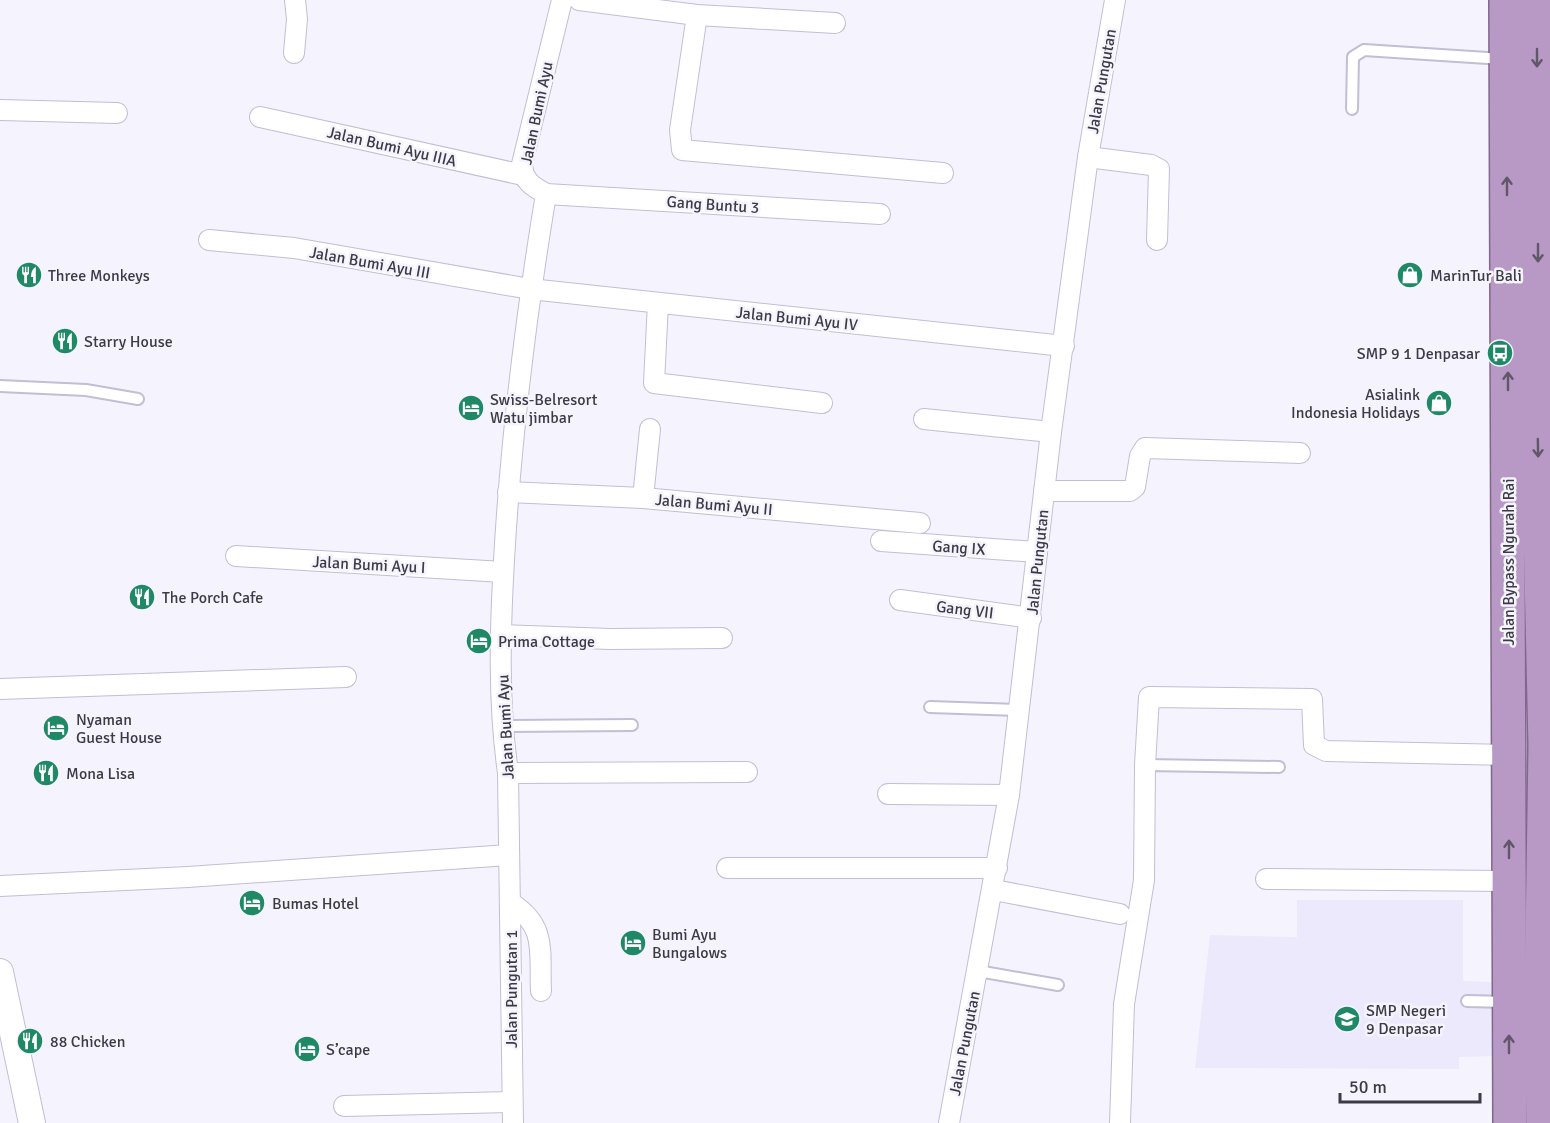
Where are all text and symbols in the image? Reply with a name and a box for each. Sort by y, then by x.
street label: Jalan Pungutan [1083,27,1121,135]
one-way arrow [1531,48,1543,68]
street label: Jalan Bumi Ayu [516,60,558,167]
street label: Jalan Bumi Ayu IIIA [325,122,459,172]
one-way arrow [1501,176,1513,196]
street label: Gang Buntu 3 [666,192,760,218]
street label: Jalan Bumi Ayu III [308,243,432,283]
one-way arrow [1532,243,1544,263]
restaurant icon: Three Monkeys [14,260,44,290]
shop icon: MarinTur Bali [1395,260,1425,290]
place label: Three Monkeys [48,266,150,286]
place label: MarinTur Bali [1430,266,1522,286]
street label: Jalan Bumi Ayu IV [735,303,859,335]
restaurant icon: Starry House [50,326,80,356]
place label: Starry House [84,332,173,352]
bus stop icon: SMP 9 1 Denpasar [1485,338,1515,368]
place label: SMP 9 1 Denpasar [1357,344,1480,364]
one-way arrow [1502,371,1514,391]
place label: Asialink Indonesia Holidays [1291,385,1420,423]
shop icon: Asialink Indonesia Holidays [1424,388,1454,418]
place label: Swiss-Belresort Watu jimbar [490,390,598,428]
hotel icon: Swiss-Belresort Watu jimbar [456,393,486,423]
one-way arrow [1532,438,1544,458]
street label: Jalan Bypass Ngurah Rai [1499,478,1519,646]
street label: Jalan Bumi Ayu II [654,490,773,520]
street label: Jalan Pungutan [1023,508,1053,616]
street label: Gang IX [932,536,987,560]
street label: Jalan Bumi Ayu I [312,552,426,578]
restaurant icon: The Porch Cafe [127,582,157,612]
place label: The Porch Cafe [162,588,263,608]
street label: Gang VII [935,597,995,623]
hotel icon: Prima Cottage [464,626,494,656]
place label: Prima Cottage [498,632,595,652]
street label: Jalan Bumi Ayu [493,674,519,780]
place label: Nyaman Guest House [76,710,162,748]
hotel icon: Nyaman Guest House [41,713,71,743]
restaurant icon: Mona Lisa [31,758,61,788]
place label: Mona Lisa [66,764,135,784]
one-way arrow [1503,839,1515,859]
hotel icon: Bumas Hotel [237,888,267,918]
place label: Bumas Hotel [272,894,359,914]
place label: Bumi Ayu Bungalows [652,925,727,963]
hotel icon: Bumi Ayu Bungalows [618,928,648,958]
street label: Jalan Pungutan 1 [502,930,522,1048]
street label: Jalan Pungutan [945,989,985,1097]
place label: SMP Negeri 9 Denpasar [1366,1001,1446,1039]
school or university icon: SMP Negeri 9 Denpasar [1332,1004,1362,1034]
restaurant icon: 88 Chicken [15,1026,45,1056]
place label: 88 Chicken [50,1032,126,1052]
hotel icon: S’cape [292,1034,322,1064]
one-way arrow [1503,1034,1515,1054]
place label: S’cape [326,1040,370,1060]
scale bar [1340,1066,1480,1104]
text: 50 m [1349,1076,1387,1098]

